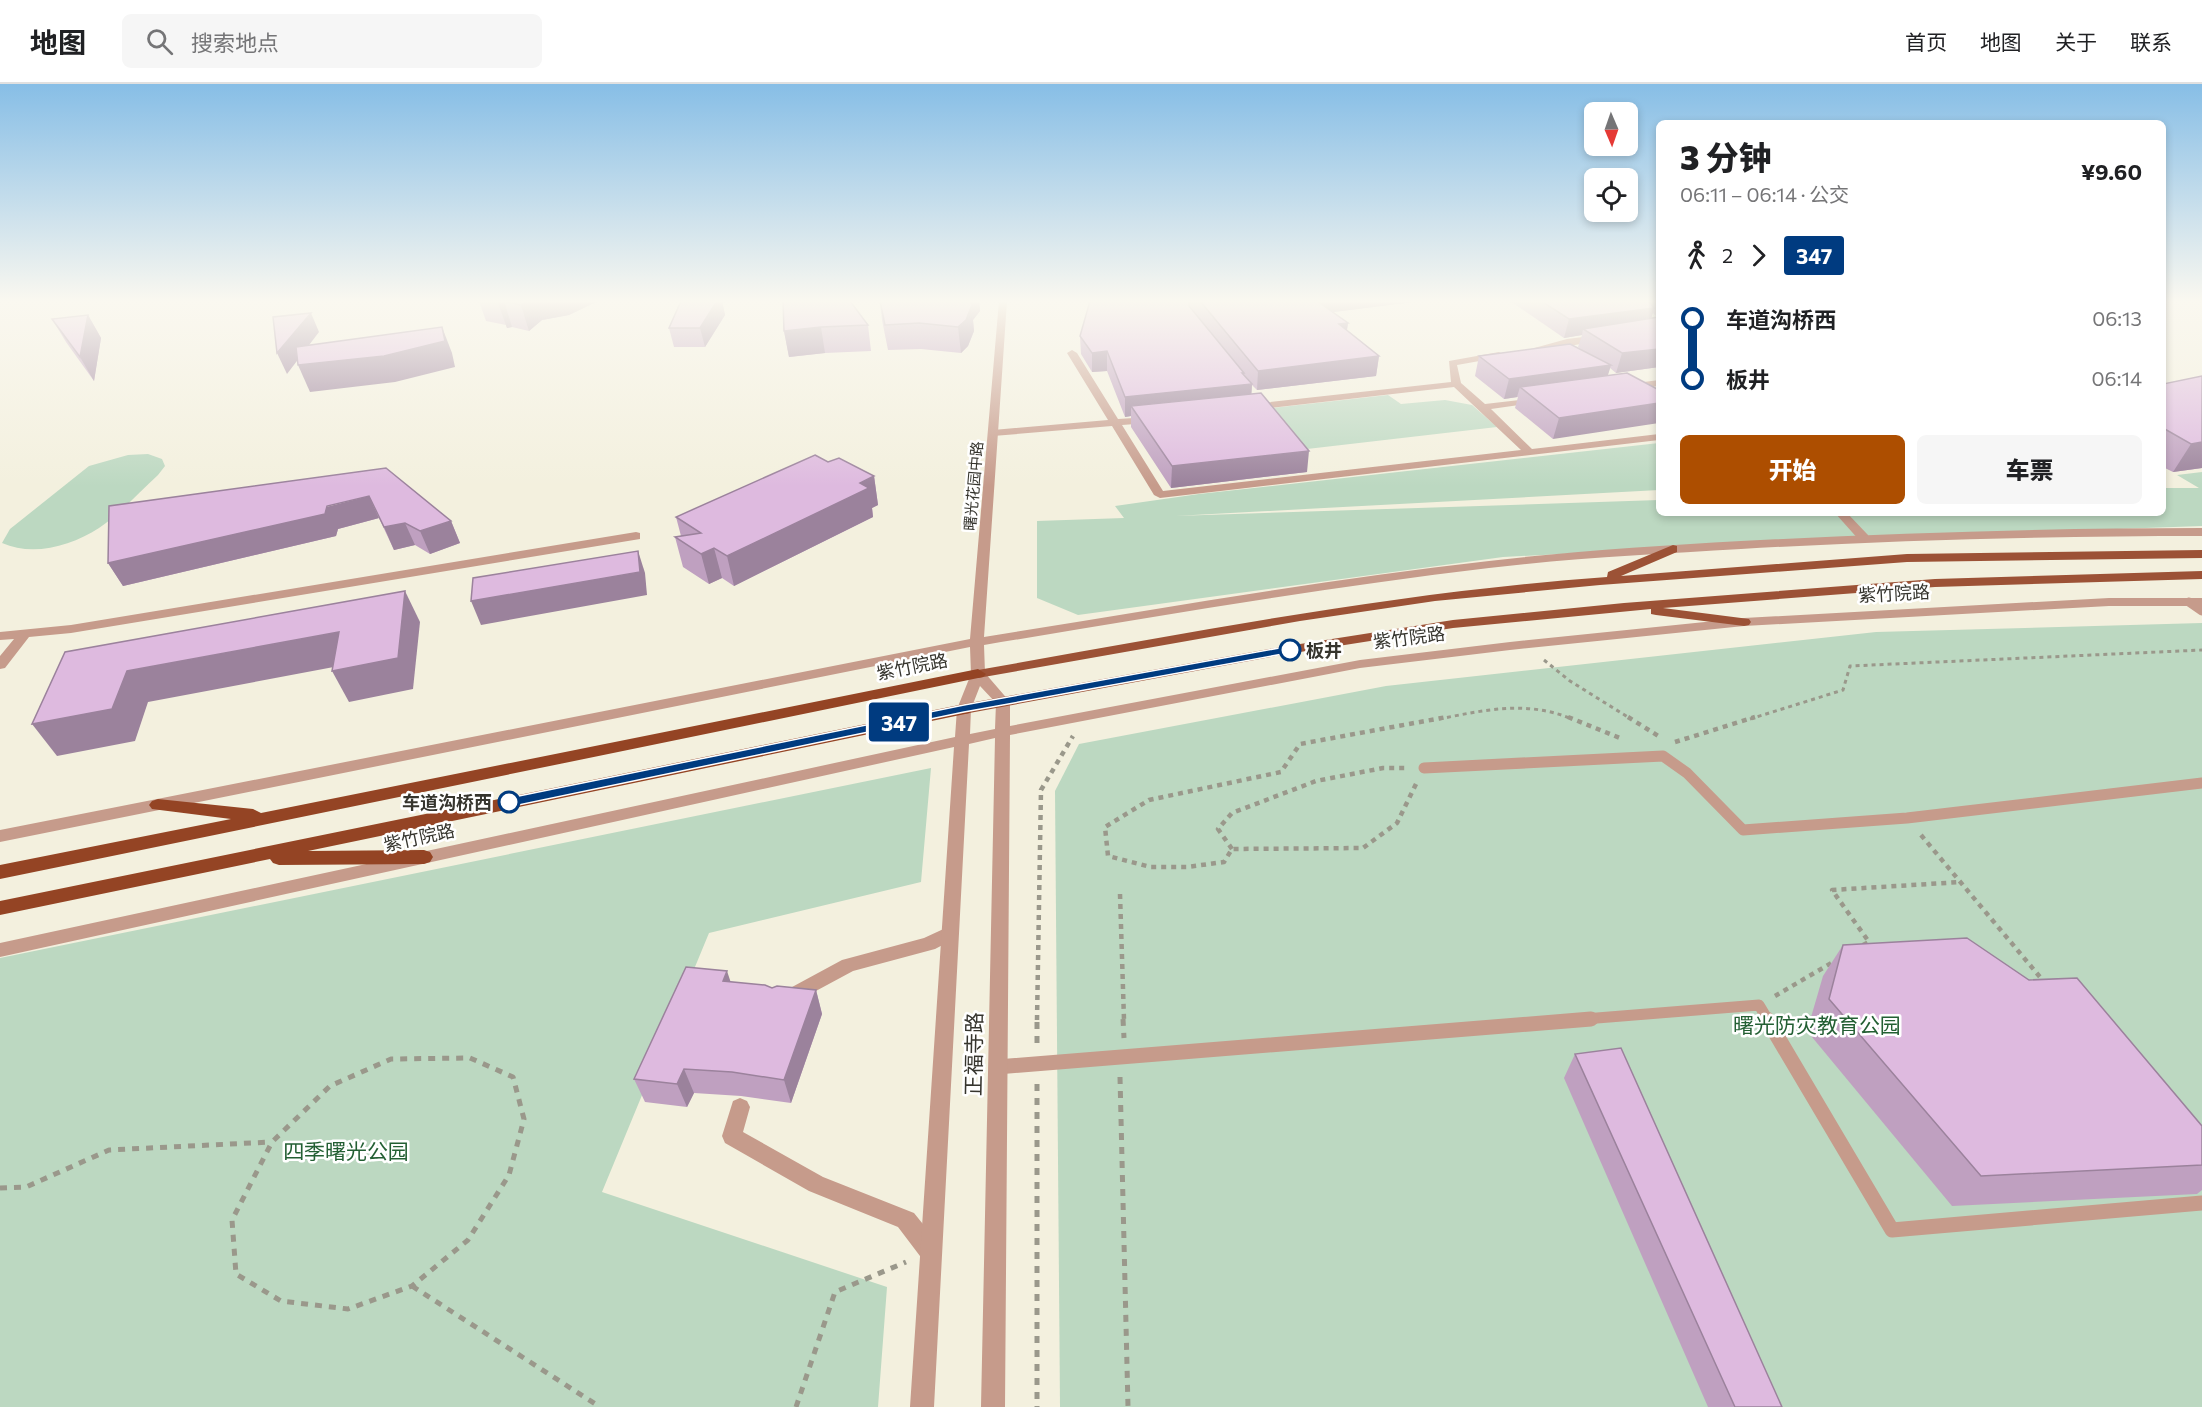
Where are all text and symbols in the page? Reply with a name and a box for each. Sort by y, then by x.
search box [122,14,542,68]
text: 地图 [30,25,86,59]
icon: search [143,25,176,58]
text: 搜索地点 [191,29,279,56]
text: 首页 [1905,29,1947,54]
text: 地图 [1980,29,2022,54]
text: 关于 [2055,29,2097,54]
text: 联系 [2130,29,2172,54]
north arrow [1584,102,1638,156]
map controls [1584,102,1638,222]
text: 3 分钟 [1680,136,1772,177]
text: ¥9.60 [2081,158,2142,185]
button: locate [1584,168,1638,222]
text: 06:11 – 06:14 · 公交 [1680,182,1849,206]
icon: walk [1680,239,1713,272]
icon: forward [1742,239,1775,272]
text: 2 [1722,243,1733,267]
text: 347 [1796,243,1832,268]
text: 车道沟桥西 [1726,306,1836,333]
text: 06:13 [2092,306,2142,330]
text: 板井 [1726,366,1770,393]
text: 06:14 [2092,366,2142,390]
button: 开始 [1680,435,1905,504]
button: 车票 [1917,435,2142,504]
street label: 曙光花园中路 [960,440,986,532]
street label: 紫竹院路 [1857,580,1931,606]
street label: 紫竹院路 [1372,622,1446,652]
marker: 板井 [1279,639,1301,661]
place label: 板井 [1306,639,1342,661]
street label: 紫竹院路 [875,648,949,684]
line badge: 347 [864,702,934,742]
text: 347 [881,710,917,735]
place label: 车道沟桥西 [402,791,492,813]
marker: 车道沟桥西 [498,791,520,813]
street label: 紫竹院路 [381,819,457,855]
street label: 正福寺路 [960,1012,986,1096]
park label: 曙光防灾教育公园 [1733,1012,1901,1037]
park label: 四季曙光公园 [283,1138,409,1163]

